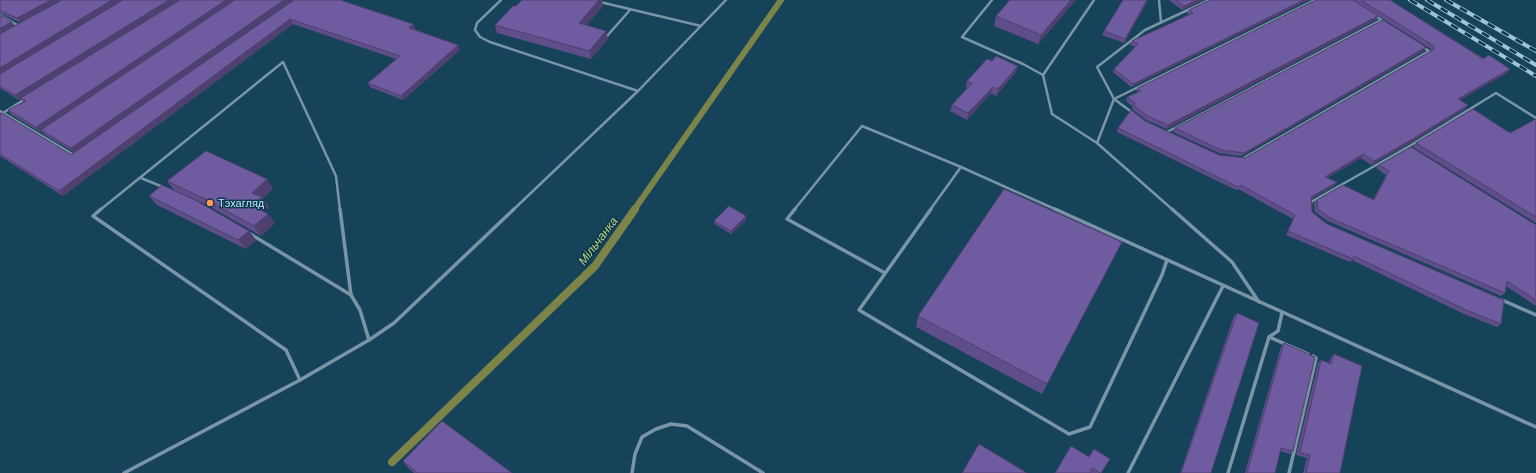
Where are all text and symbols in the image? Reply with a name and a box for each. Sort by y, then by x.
place label: Тэхагляд [218,197,265,209]
marker: Тэхагляд [205,198,215,208]
water label: Мільчанка [575,214,621,268]

